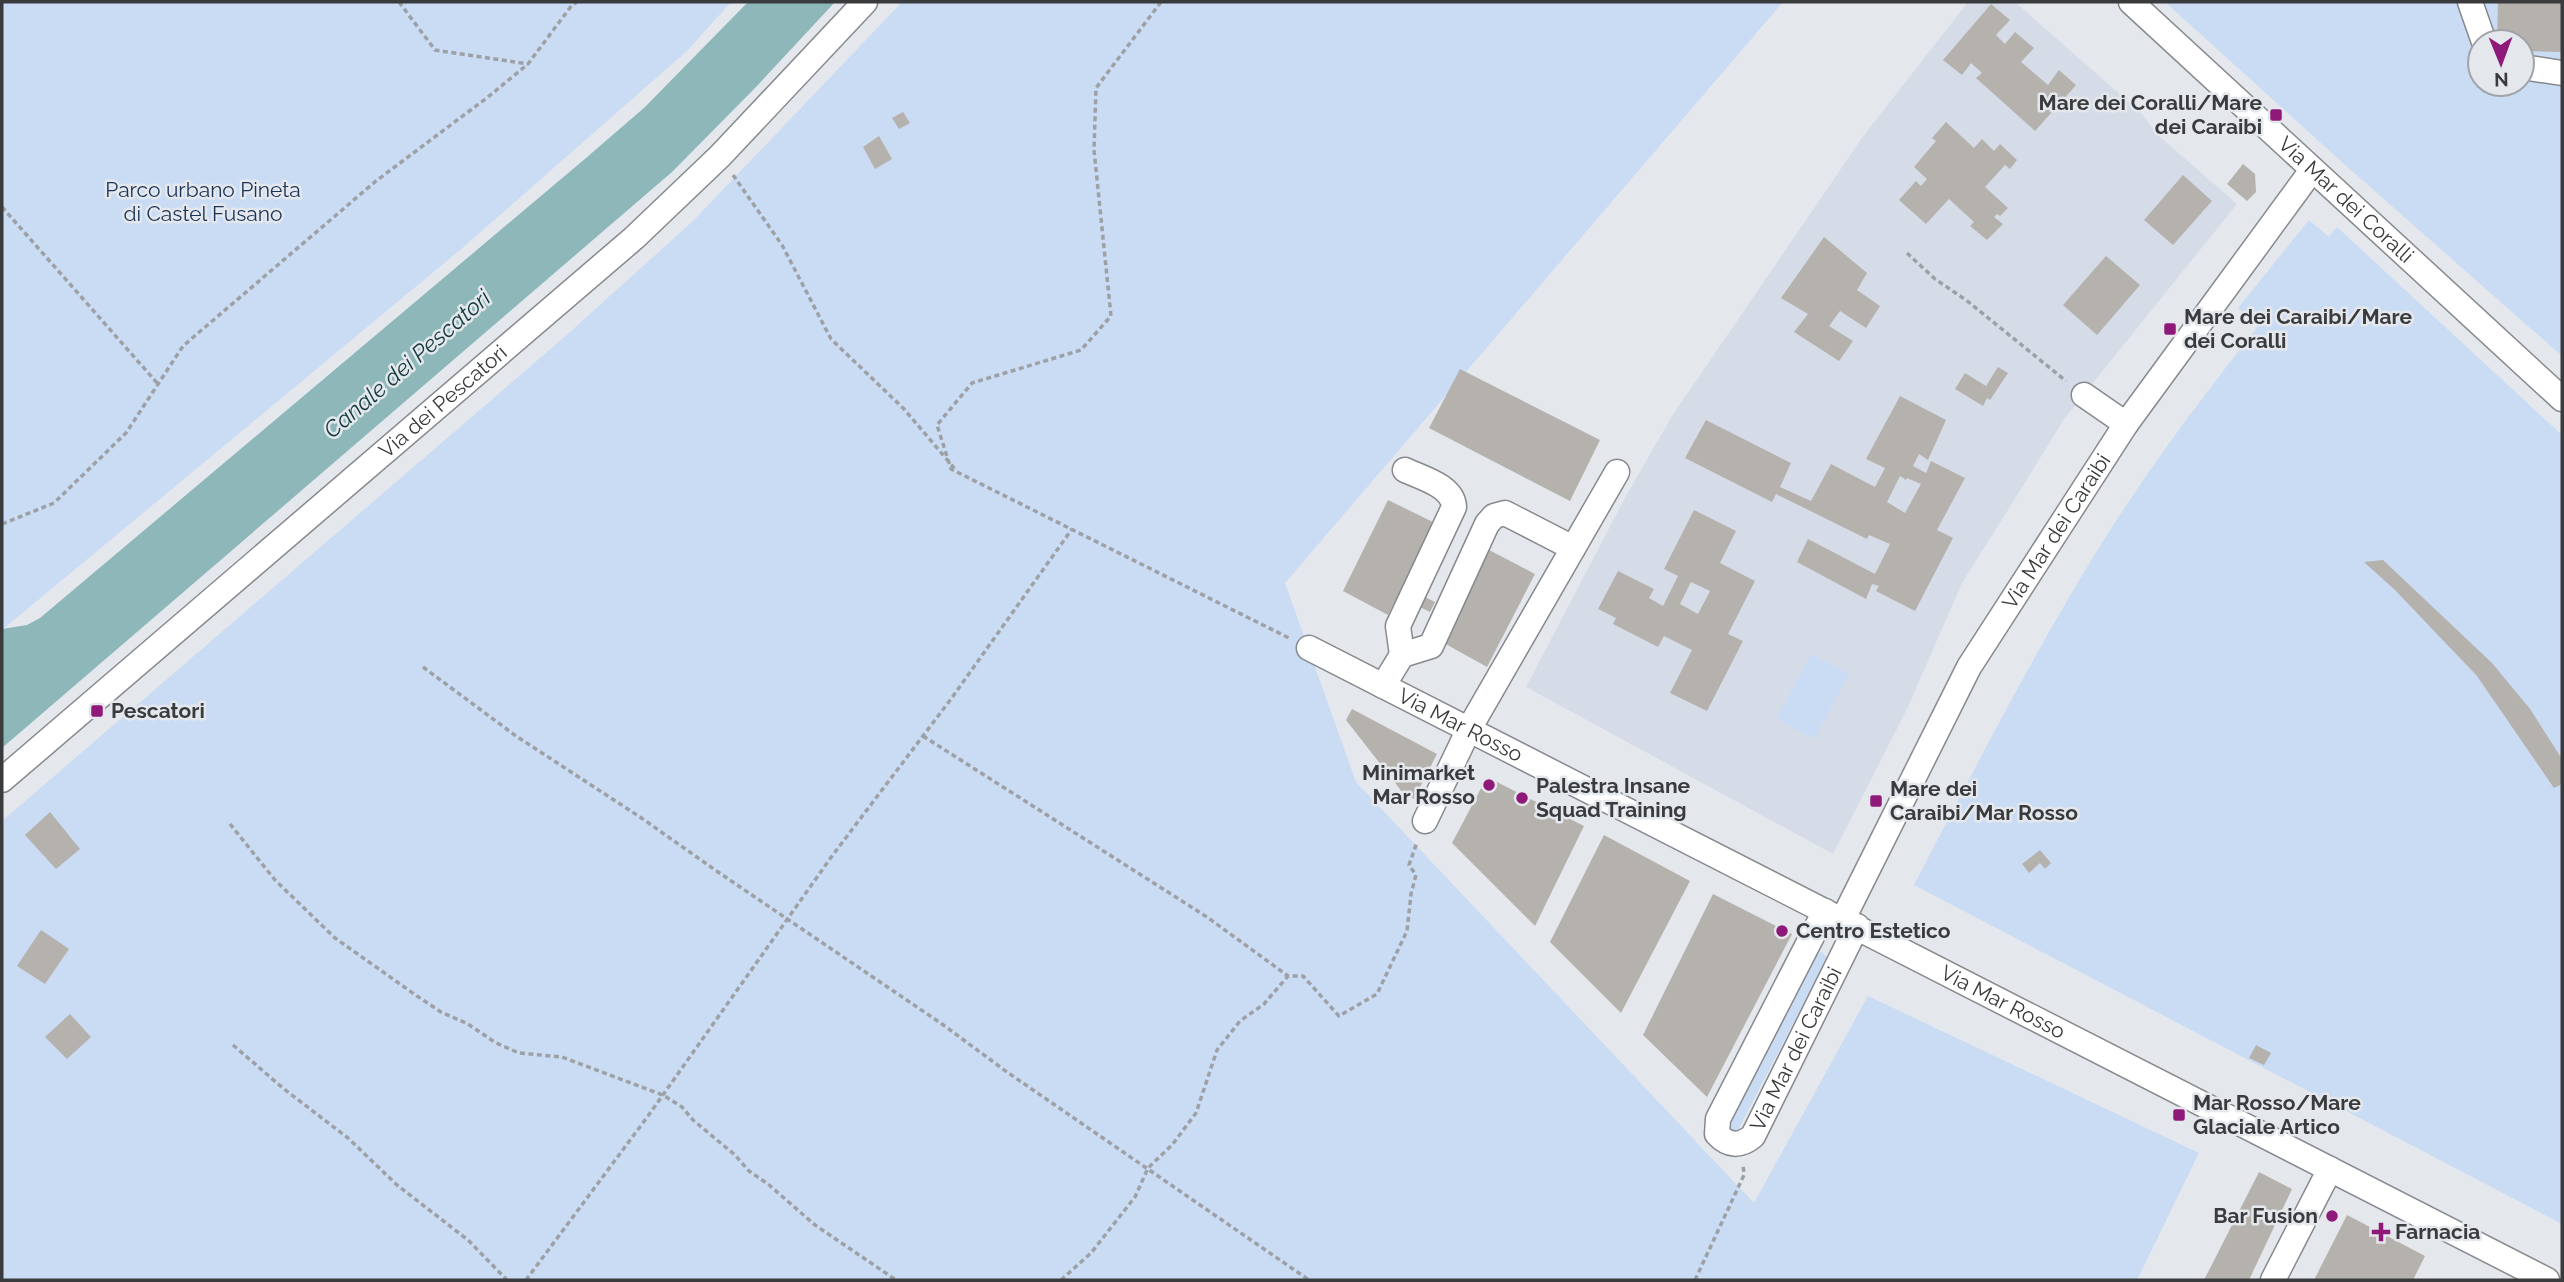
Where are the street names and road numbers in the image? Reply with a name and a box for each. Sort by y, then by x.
street label: Via Mar dei Coralli [2273,131,2419,268]
street label: Via dei Pescatori [374,340,512,463]
street label: Via Mar dei Caraibi [1997,449,2115,614]
street label: Via Mar Rosso [1394,683,1527,767]
street label: Via Mar Rosso [1937,960,2069,1044]
street label: Via Mar dei Caraibi [1745,963,1847,1135]

